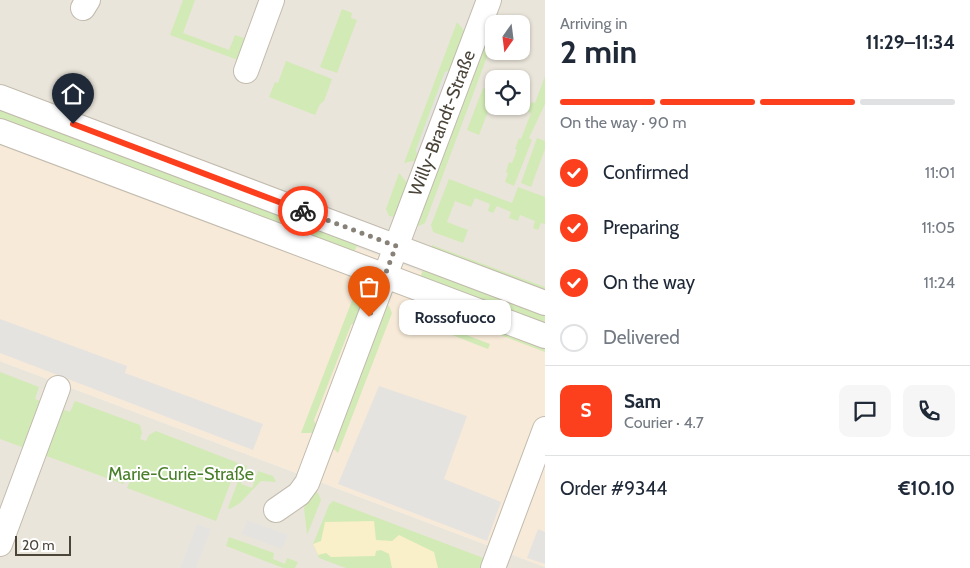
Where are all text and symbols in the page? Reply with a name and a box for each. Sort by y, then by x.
text: Arriving in [560,14,627,33]
north arrow [485,15,530,60]
map controls [485,15,530,115]
text: 11:29–11:34 [865,31,955,54]
text: 2 min [560,32,637,71]
street label: Willy-Brandt-Straße [404,47,480,199]
button: locate [485,70,530,115]
pin [52,73,94,124]
icon: home [59,80,87,108]
text: On the way · 90 m [560,113,686,132]
icon: check [560,159,588,187]
text: Confirmed [603,161,689,184]
text: 11:01 [925,163,955,182]
courier [278,186,328,236]
icon: bike [289,197,317,225]
icon: check [560,214,588,242]
text: Preparing [603,216,679,239]
text: 11:05 [921,218,955,237]
pin [348,266,390,317]
icon: check [560,269,588,297]
text: On the way [603,271,695,294]
icon: bag [355,273,383,301]
text: 11:24 [924,273,955,292]
callout: Rossofuoco [399,300,512,334]
text: Rossofuoco [414,308,496,327]
text: Delivered [603,326,680,349]
button: chat [839,385,891,437]
button: phone [903,385,955,437]
text: Sam [624,390,661,413]
text: S [580,399,592,422]
text: Courier · 4.7 [624,413,704,432]
park label: Marie-Curie-Straße [108,463,254,485]
text: Order #9344 [560,477,667,500]
text: €10.10 [898,477,955,500]
scale bar [15,533,71,556]
text: 20 m [22,536,55,554]

